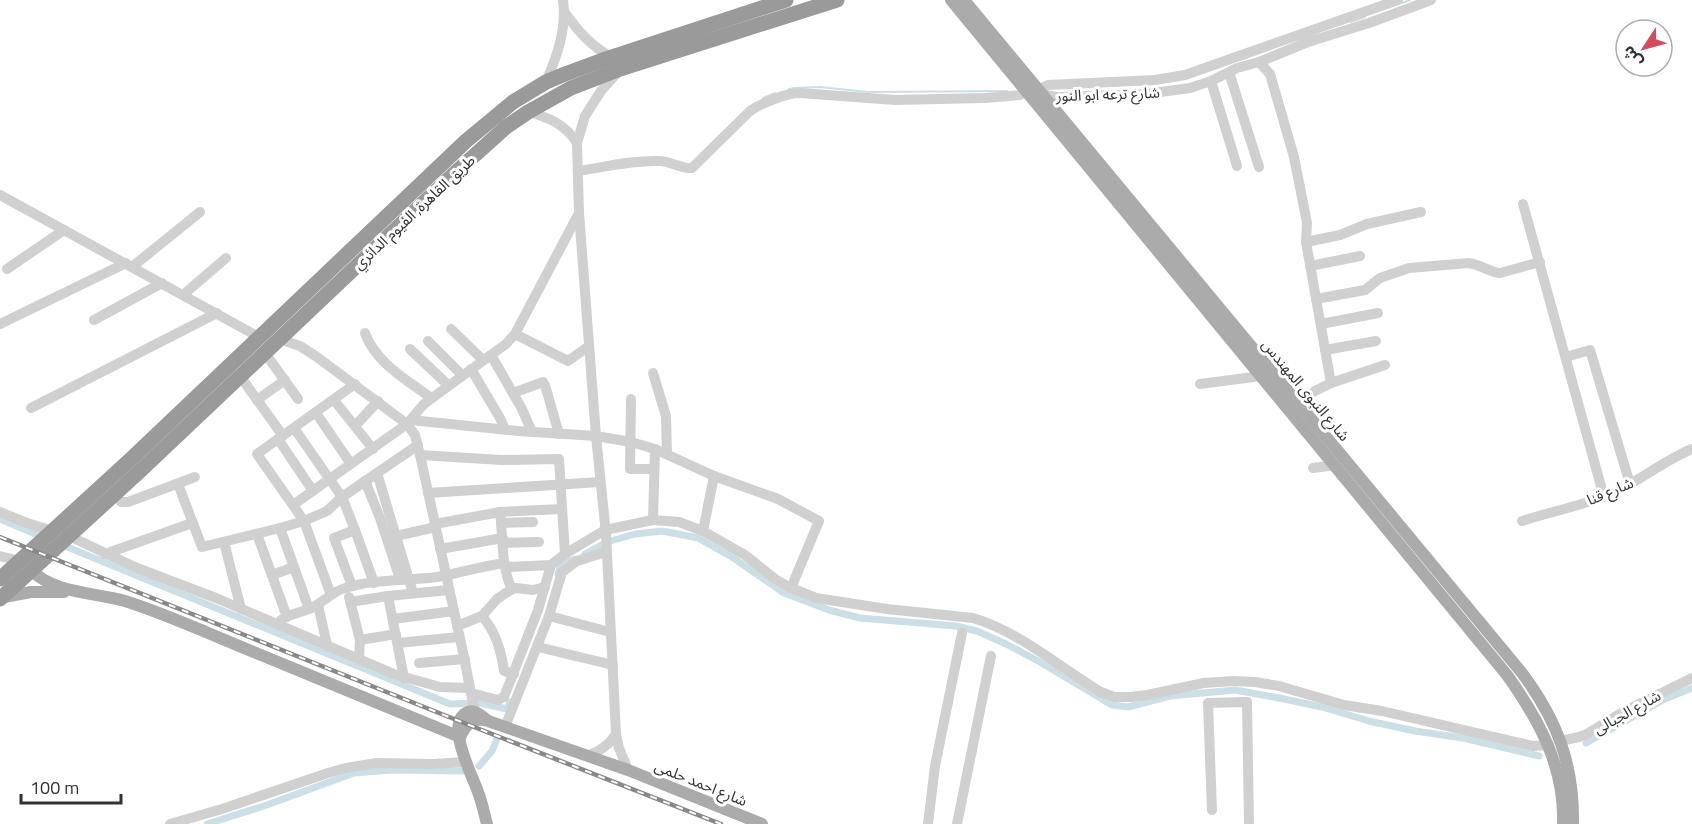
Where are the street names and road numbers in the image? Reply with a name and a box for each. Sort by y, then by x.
street label: شارع ترعه ابو النور [1055,81,1161,108]
street label: طريق القاهرة, الفيوم الدائري [348,149,481,275]
street label: شارع النبوى المهندس [1256,334,1356,447]
street label: شارع قنا [1583,471,1638,512]
street label: شارع الجبالى [1589,684,1666,741]
street label: شارع احمد حلمى [651,754,751,813]

